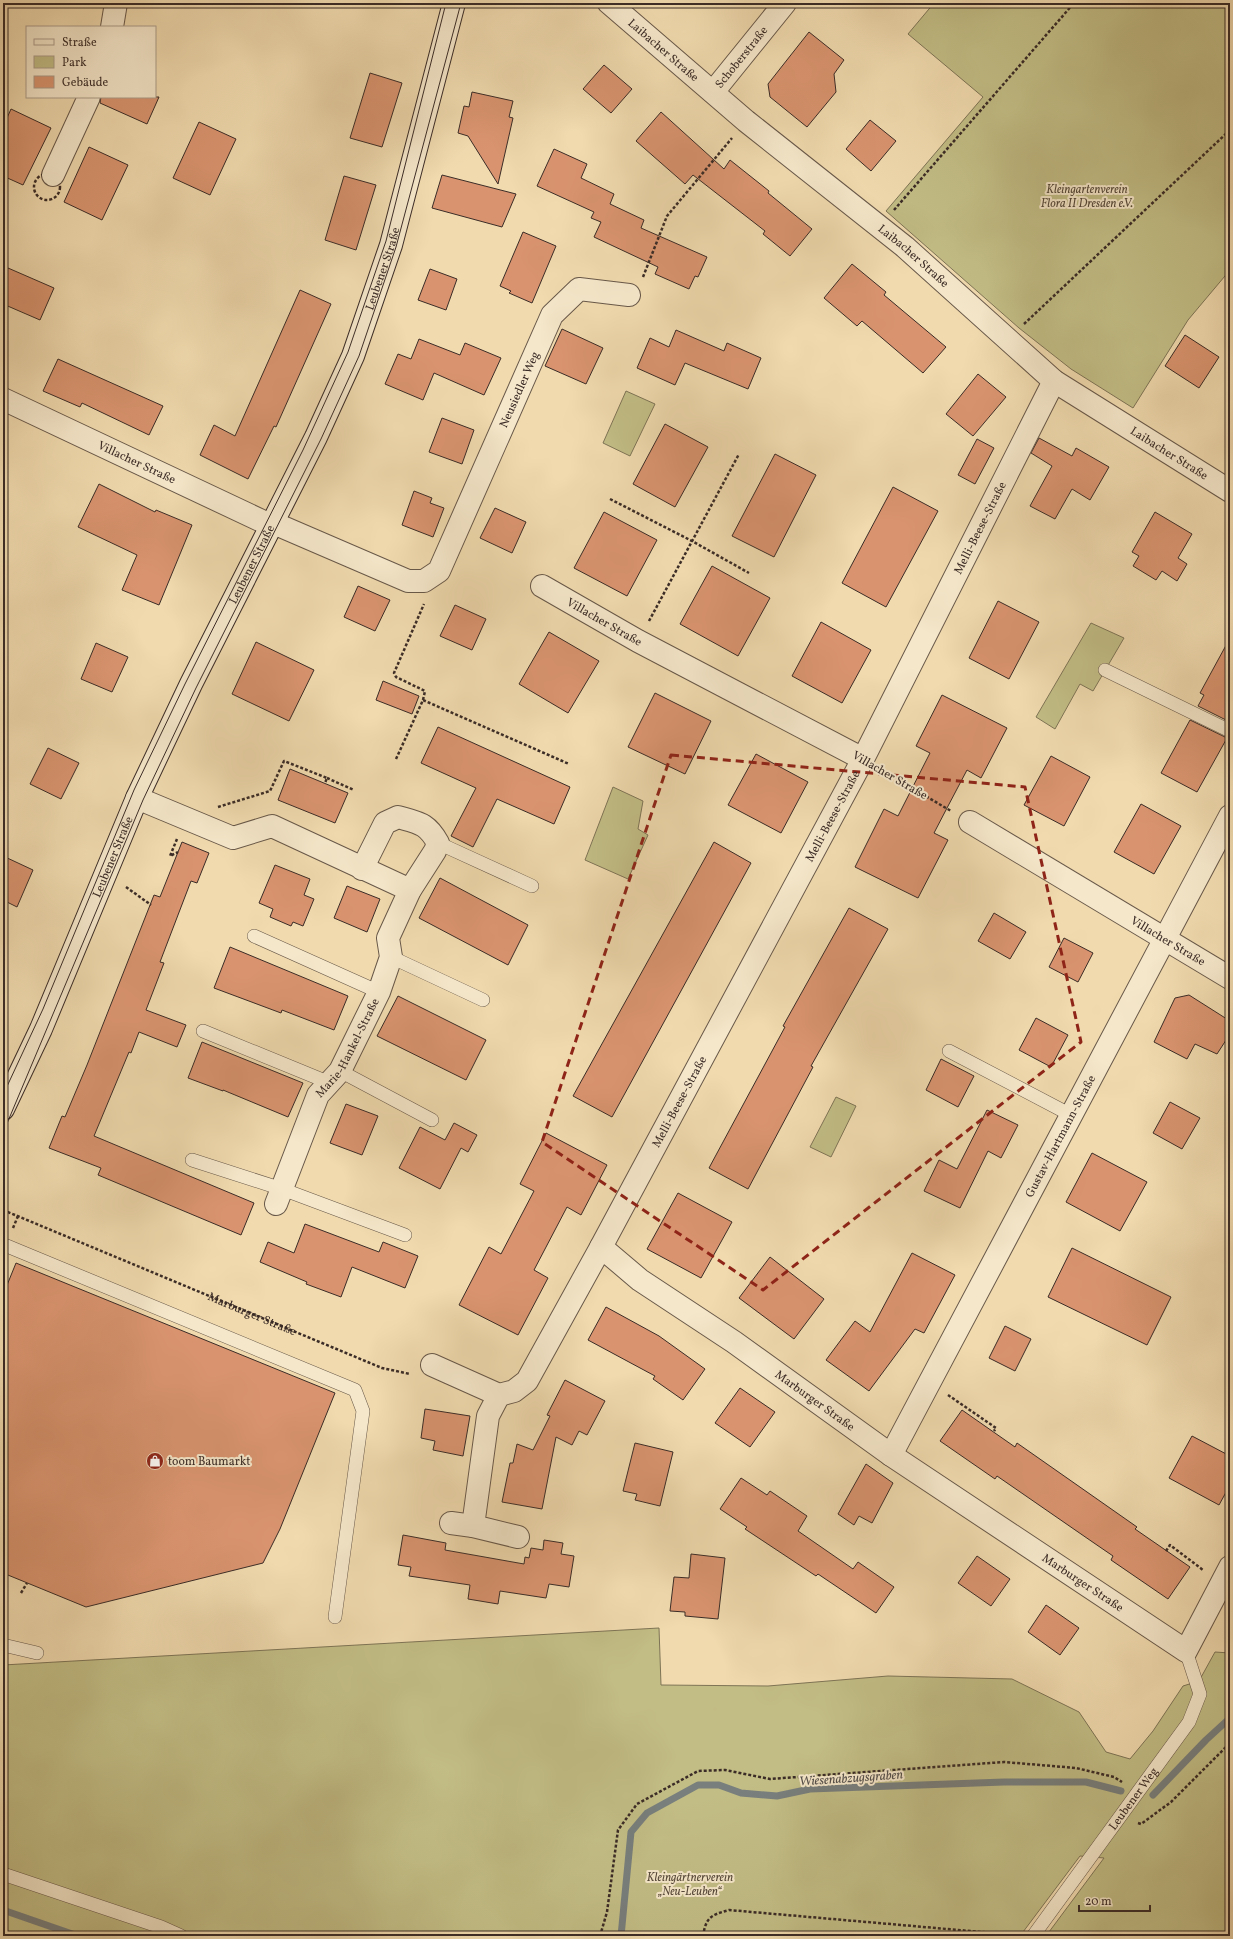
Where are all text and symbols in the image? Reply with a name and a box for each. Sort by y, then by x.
street label: Laibacher Straße [624,16,702,86]
street label: Schoberstraße [712,23,772,92]
legend [26,26,156,98]
text: Straße [62,35,97,51]
text: Park [62,55,87,71]
text: Gebäude [62,75,109,91]
park label: Kleingartenverein Flora II Dresden e.V. [1041,182,1133,212]
street label: Laibacher Straße [874,222,952,292]
street label: Leubener Straße [362,225,404,313]
street label: Neusiedler Weg [496,349,544,431]
street label: Laibacher Straße [1127,424,1211,484]
street label: Villacher Straße [95,438,178,488]
street label: Melli-Beese-Straße [951,479,1011,577]
street label: Leubener Straße [226,522,279,607]
street label: Villacher Straße [563,595,645,651]
street label: Villacher Straße [849,748,930,804]
street label: Melli-Beese-Straße [802,768,864,865]
street label: Leubener Straße [89,814,138,900]
street label: Villacher Straße [1127,913,1208,970]
street label: Marie-Hankel-Straße [312,995,384,1102]
street label: Melli-Beese-Straße [649,1053,711,1151]
street label: Gustav-Hartmann-Straße [1022,1072,1100,1200]
street label: Marburger Straße [205,1289,299,1341]
street label: Marburger Straße [771,1367,858,1435]
shop icon: toom Baumarkt [145,1451,165,1471]
place label: toom Baumarkt [168,1454,250,1470]
street label: Marburger Straße [1039,1551,1126,1616]
street label: Leubener Weg [1106,1764,1162,1834]
water label: Wiesenabzugsgraben [799,1766,904,1792]
park label: Kleingärtnerverein „Neu-Leuben“ [647,1870,733,1900]
scale bar [1079,1887,1150,1913]
text: 20 m [1085,1894,1112,1910]

